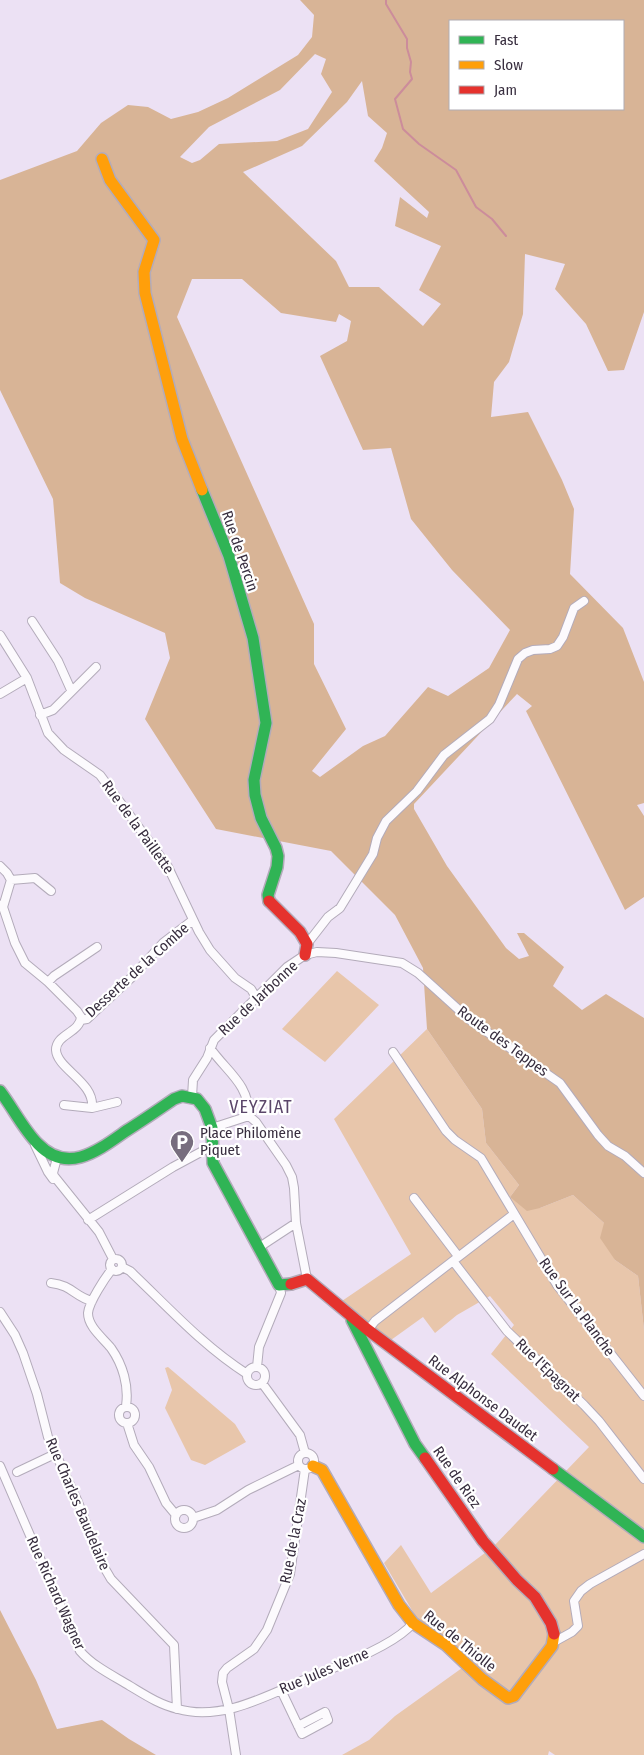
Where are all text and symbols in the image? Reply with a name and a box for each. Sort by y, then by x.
legend [449,20,624,110]
text: Fast [494,31,518,49]
text: Slow [494,56,523,74]
text: Jam [494,81,517,99]
street label: Rue de Percin [218,509,262,593]
street label: Rue de la Paillette [98,777,178,877]
street label: Desserte de la Combe [82,919,192,1021]
street label: Rue de Jarbonne [215,957,301,1039]
street label: Route des Teppes [454,1002,552,1080]
district label: VEYZIAT [229,1096,293,1118]
place label: Place Philomène Piquet [200,1124,301,1159]
parking icon: Place Philomène Piquet [169,1129,195,1163]
street label: Rue Sur La Planche [535,1254,619,1360]
street label: Rue l'Epagnat [512,1335,584,1405]
street label: Rue Alphonse Daudet [425,1351,541,1445]
street label: Rue Charles Baudelaire [42,1435,114,1573]
street label: Rue de Riez [429,1443,485,1511]
street label: Rue de la Craz [276,1497,310,1585]
street label: Rue Richard Wagner [23,1533,89,1653]
street label: Rue de Thiolle [420,1606,500,1676]
street label: Rue Jules Verne [277,1644,371,1698]

